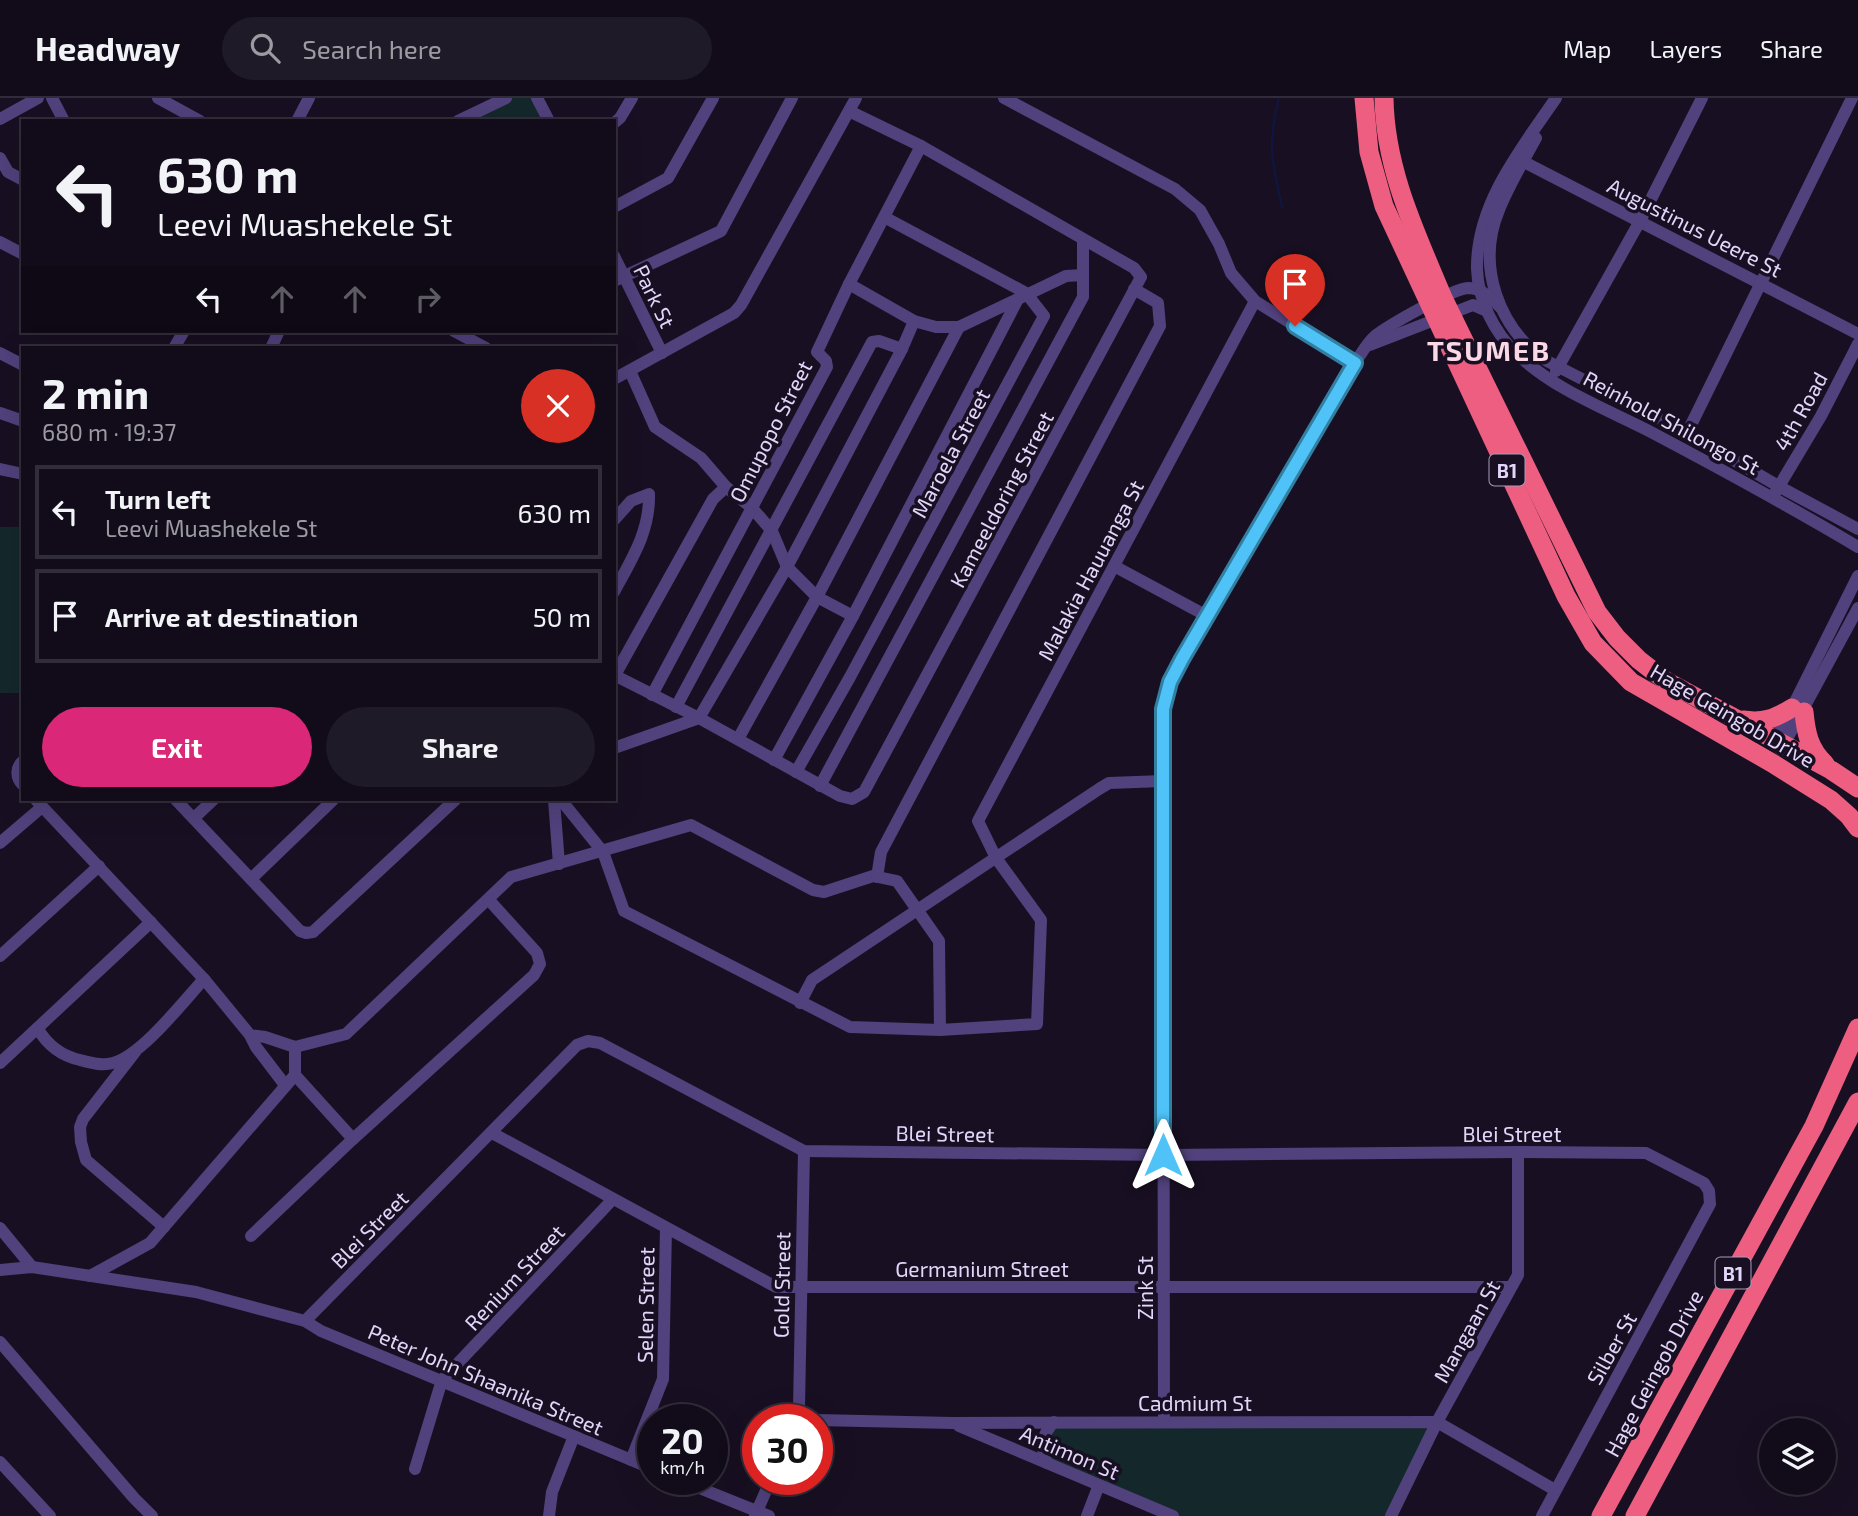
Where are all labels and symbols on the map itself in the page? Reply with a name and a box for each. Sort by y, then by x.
street label: Augustinus Ueere St [1604,172,1786,282]
pin [1265,254,1325,326]
street label: Park St [629,260,681,332]
district label: TSUMEB [1427,333,1551,367]
street label: Omupopo Street [724,356,816,506]
street label: Reinhold Shilongo St [1580,365,1764,479]
street label: 4th Road [1768,367,1832,455]
street label: Maroela Street [906,384,994,522]
street label: Kameeldoring Street [944,407,1058,591]
road number: B1 [1490,454,1524,486]
street label: Malakia Hauuanga St [1032,476,1148,664]
street label: Hage Geingob Drive [1647,658,1819,772]
position arrow [1126,1118,1200,1192]
street label: Blei Street [895,1120,995,1146]
street label: Blei Street [1463,1121,1561,1146]
street label: Blei Street [325,1185,413,1273]
street label: Renium Street [459,1219,569,1335]
street label: Gold Street [768,1232,794,1338]
street label: Selen Street [631,1247,659,1363]
street label: Germanium Street [895,1256,1069,1281]
street label: Zink St [1132,1256,1157,1320]
road number: B1 [1716,1258,1750,1288]
street label: Mangaan St [1428,1275,1504,1387]
street label: Hage Geingob Drive [1599,1285,1707,1461]
street label: Silber St [1581,1307,1641,1389]
street label: Peter John Shaanika Street [365,1318,607,1440]
street label: Cadmium St [1138,1390,1252,1415]
speed limit sign: 30 [742,1404,833,1495]
street label: Antimon St [1017,1420,1123,1484]

